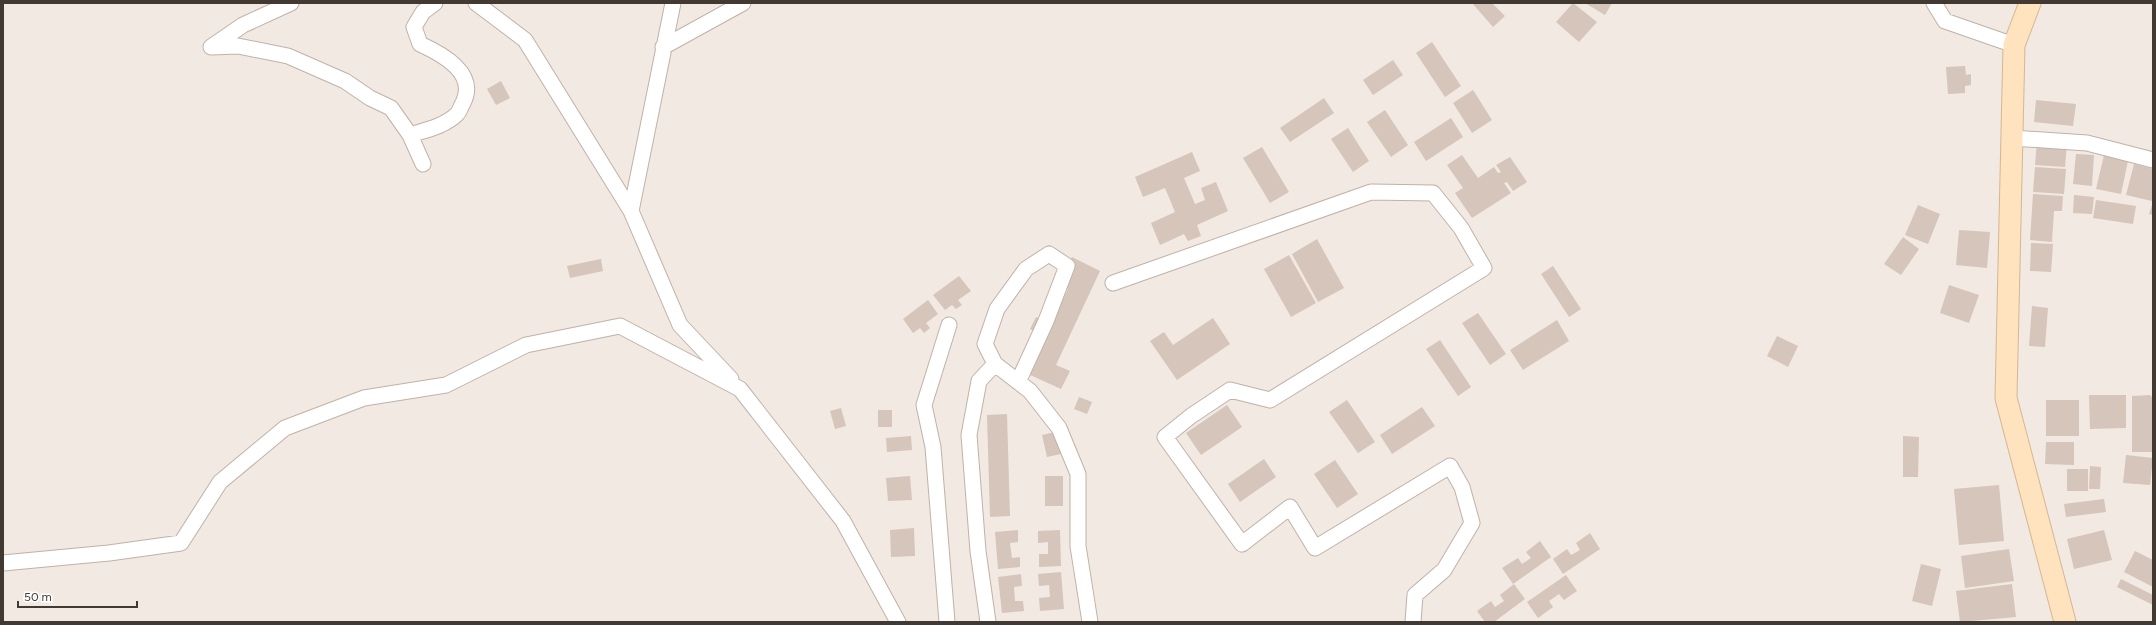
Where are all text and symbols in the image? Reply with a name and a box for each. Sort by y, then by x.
scale bar [18,583,137,609]
text: 50 m [24,590,52,604]

